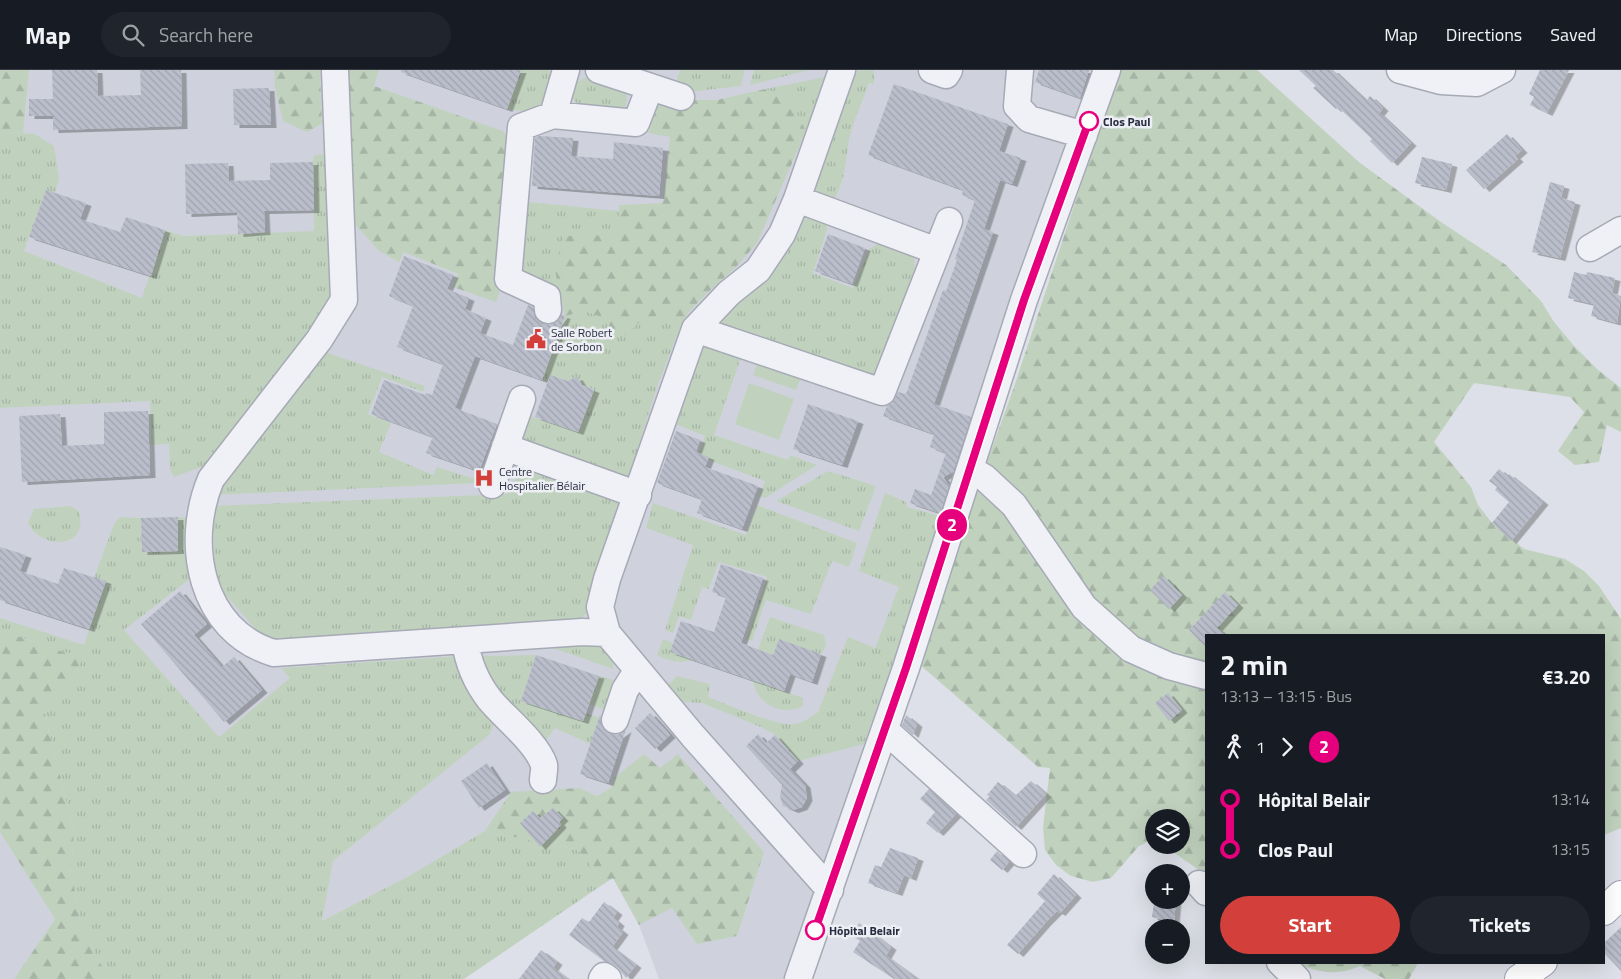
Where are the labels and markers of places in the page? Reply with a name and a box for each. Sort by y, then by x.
marker: Clos Paul [1079,111,1099,131]
place label: Clos Paul [1103,112,1150,131]
place label: Salle Robert de Sorbon [551,323,613,356]
public building icon: Salle Robert de Sorbon [525,328,547,350]
place label: Centre Hospitalier Bélair [499,462,585,495]
hospital icon: Centre Hospitalier Bélair [473,467,495,489]
marker: Hôpital Belair [805,920,825,940]
place label: Hôpital Belair [829,921,900,940]

